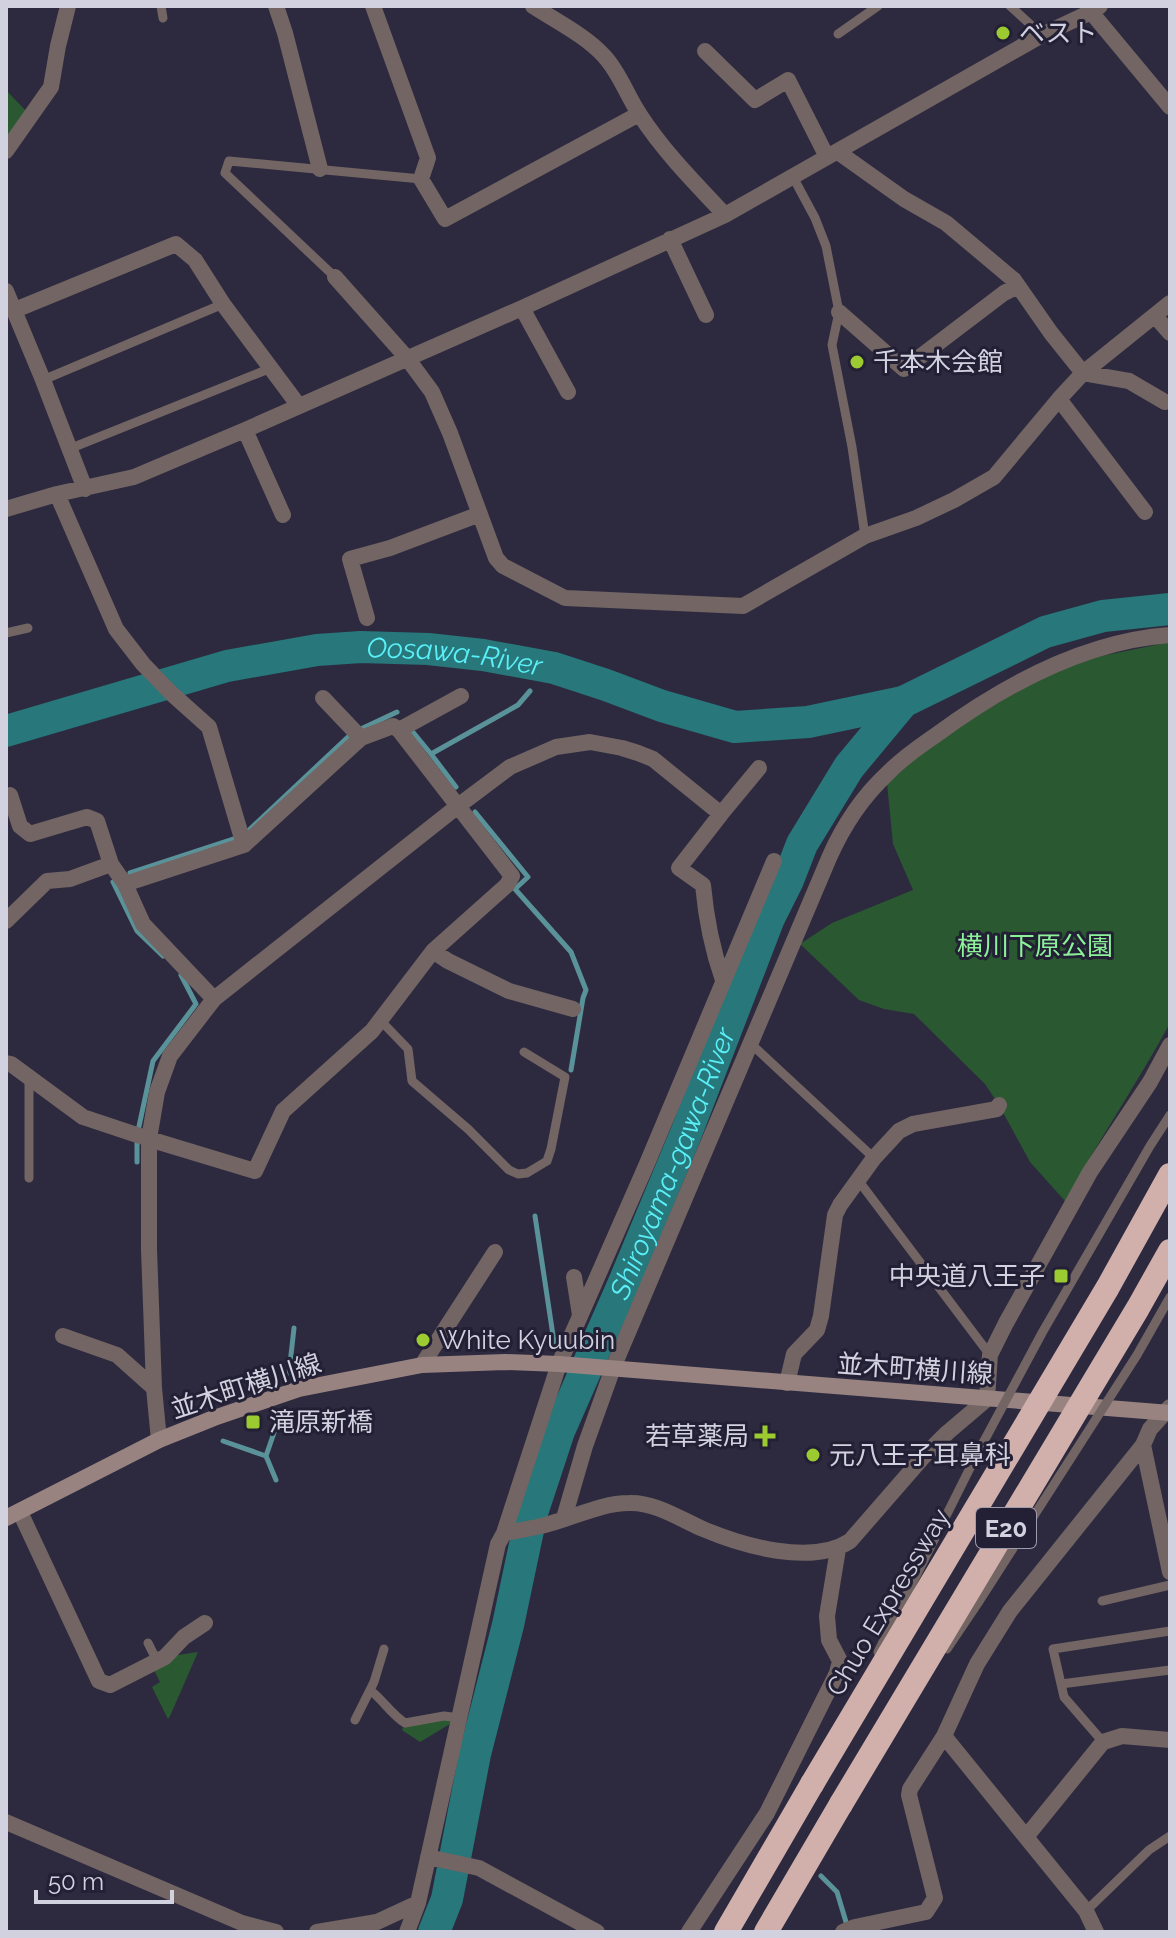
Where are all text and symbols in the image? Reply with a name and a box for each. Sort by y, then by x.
place label: ベスト [1019,18,1098,48]
marker: ベスト [994,24,1012,42]
place label: 千本木会館 [873,347,1003,377]
marker: 千本木会館 [848,353,866,371]
water label: Oosawa-River [366,631,546,682]
park label: 横川下原公園 [957,931,1113,961]
water label: Shiroyama-gawa-River [602,1022,742,1305]
place label: 中央道八王子 [889,1261,1045,1291]
marker: 中央道八王子 [1052,1267,1070,1285]
place label: White Kyuubin [439,1325,615,1355]
marker: White Kyuubin [414,1331,432,1349]
street label: 並木町横川線 [167,1348,325,1424]
street label: 並木町横川線 [836,1349,994,1389]
place label: 滝原新橋 [269,1407,373,1437]
marker: 滝原新橋 [244,1413,262,1431]
place label: 若草薬局 [645,1421,749,1451]
marker: 若草薬局 [756,1427,774,1445]
place label: 元八王子耳鼻科 [829,1440,1011,1470]
marker: 元八王子耳鼻科 [804,1446,822,1464]
street label: Chuo Expressway [820,1503,956,1701]
road number: E20 [976,1508,1036,1548]
scale bar [36,1854,172,1904]
text: 50 m [48,1867,104,1896]

